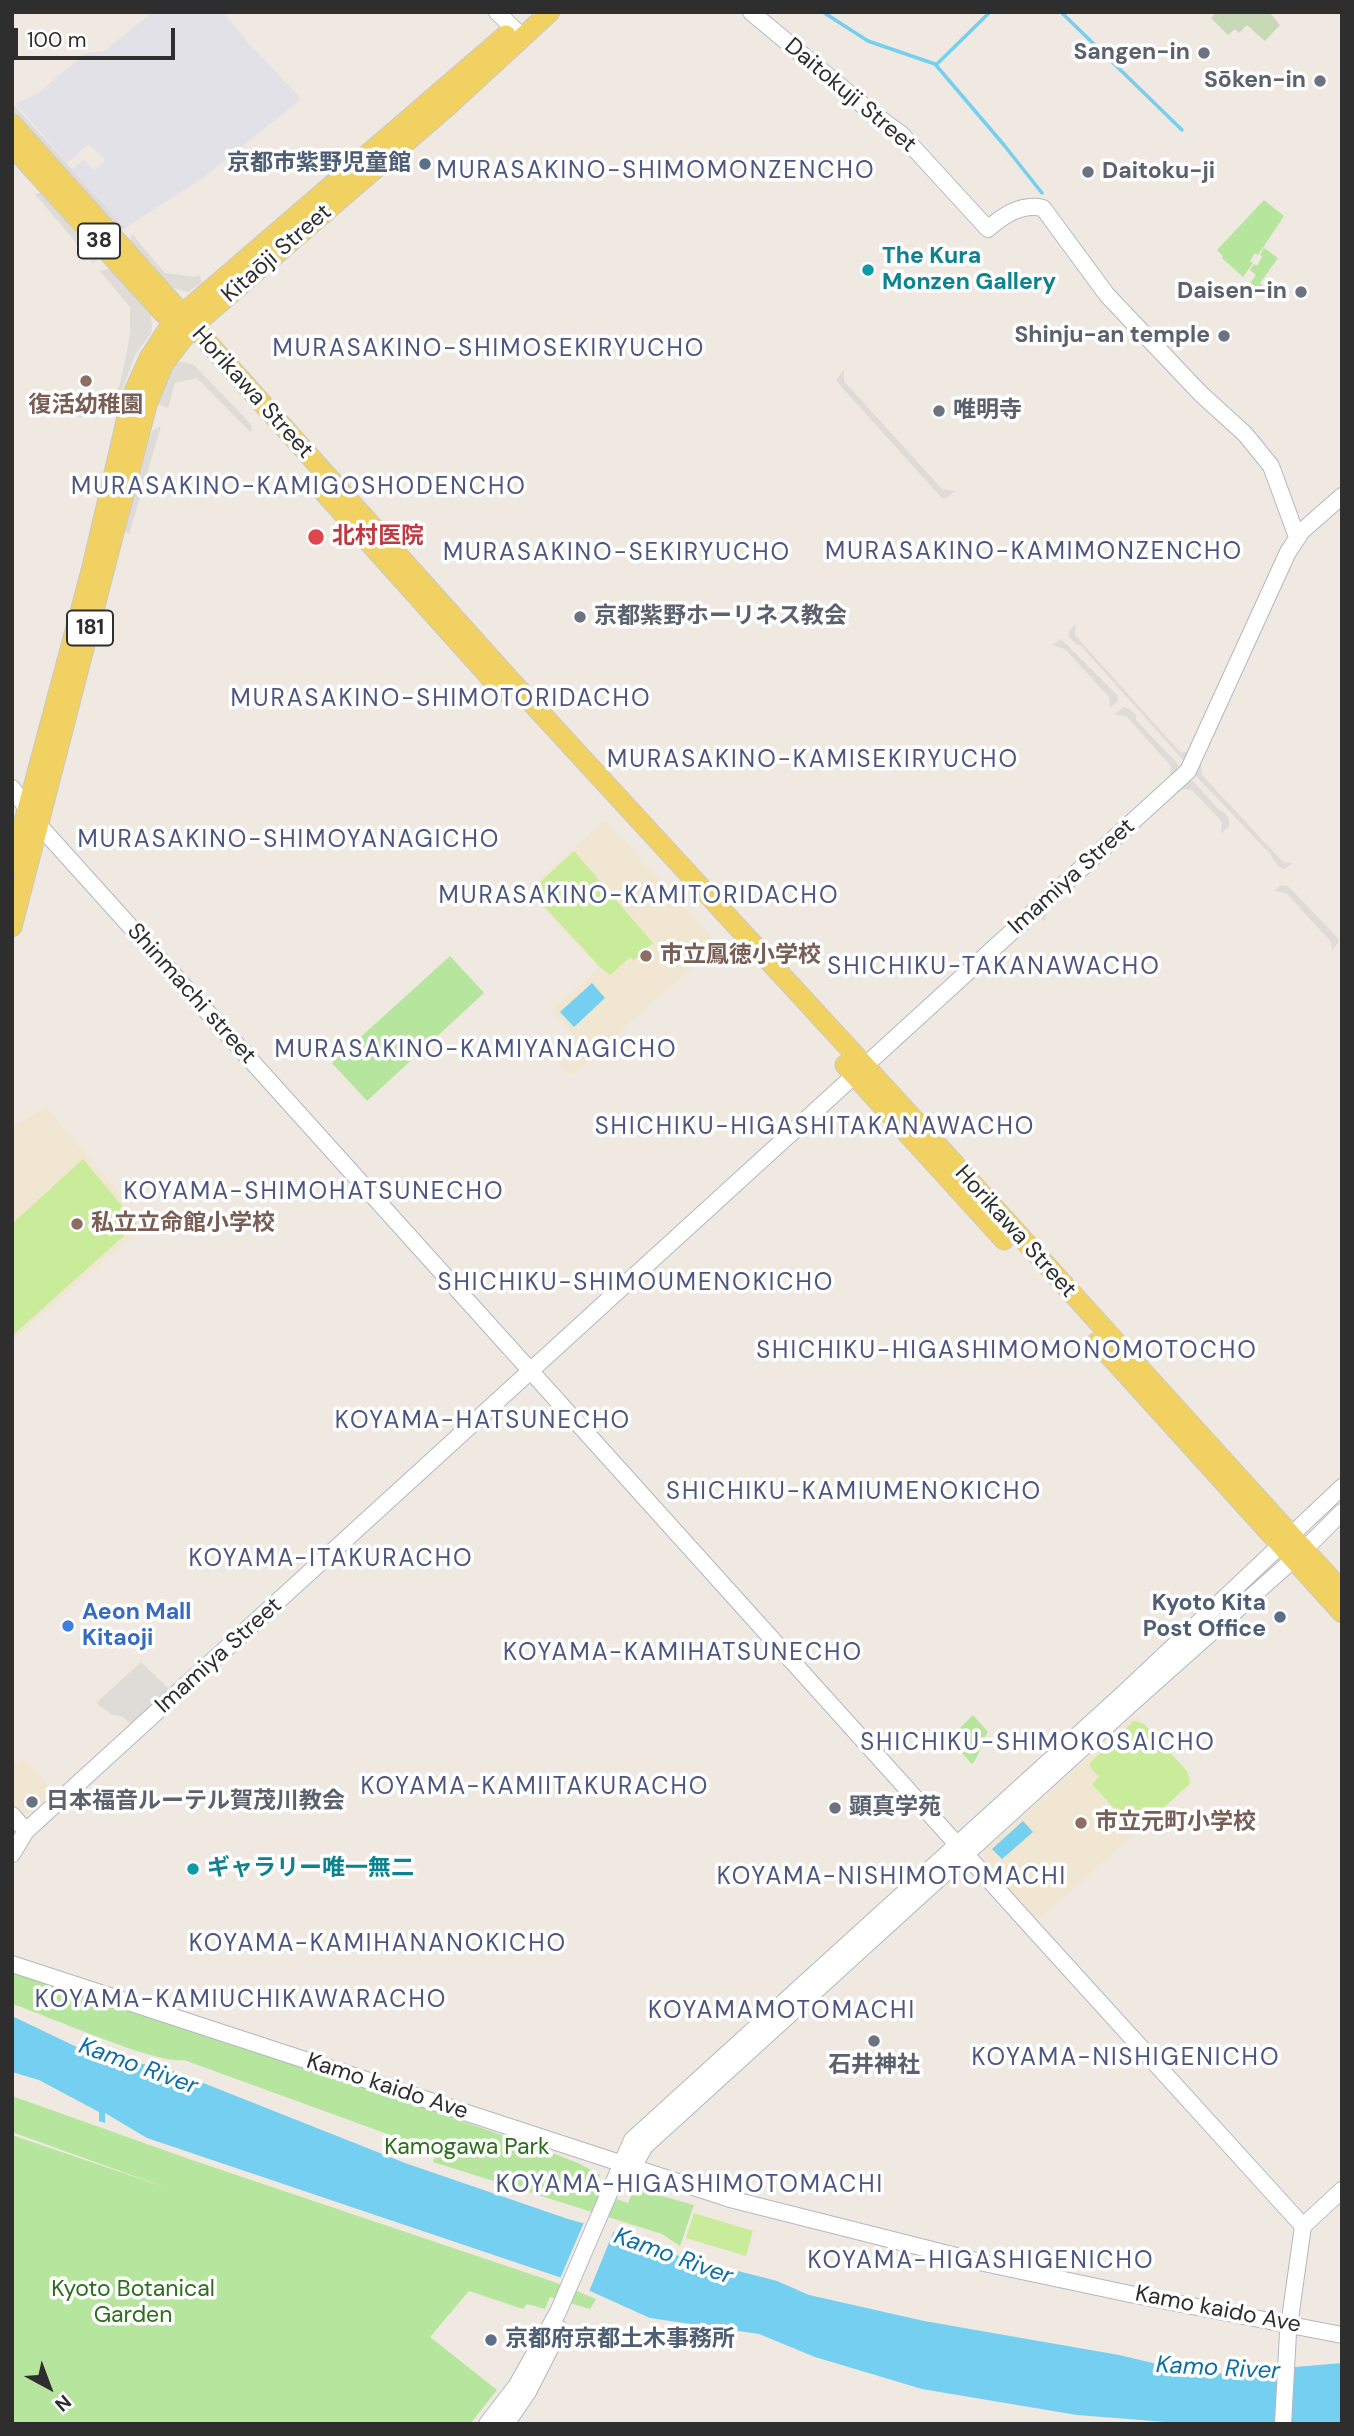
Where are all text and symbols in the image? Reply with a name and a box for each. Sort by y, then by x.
scale bar [18,14,178,58]
text: 100 m [27,26,87,54]
street label: Daitokuji Street [779,33,921,159]
place label: Sangen-in [1073,39,1190,67]
marker: Sangen-in [1196,45,1212,61]
place label: Sōken-in [1204,67,1306,95]
marker: Sōken-in [1312,73,1328,89]
place label: 京都市紫野児童館 [227,150,411,178]
marker: 京都市紫野児童館 [417,156,433,172]
district label: MURASAKINO-SHIMOMONZENCHO [440,158,872,186]
place label: Daitoku-ji [1102,158,1215,186]
marker: Daitoku-ji [1080,164,1096,180]
street label: Kitaōji Street [216,199,338,309]
road number: 38 [78,224,120,258]
place label: The Kura Monzen Gallery [882,243,1056,297]
marker: The Kura Monzen Gallery [860,262,876,278]
place label: Daisen-in [1177,278,1287,306]
marker: Daisen-in [1293,284,1309,300]
street label: Horikawa Street [186,321,318,465]
place label: Shinju-an temple [1014,322,1210,350]
marker: Shinju-an temple [1216,328,1232,344]
district label: MURASAKINO-SHIMOSEKIRYUCHO [276,336,702,364]
marker: 復活幼稚園 [78,373,94,389]
place label: 復活幼稚園 [29,392,143,420]
place label: 唯明寺 [953,397,1022,425]
marker: 唯明寺 [931,403,947,419]
district label: MURASAKINO-KAMIGOSHODENCHO [74,474,524,502]
place label: 北村医院 [332,523,424,551]
marker: 北村医院 [306,527,326,547]
district label: MURASAKINO-KAMIMONZENCHO [828,539,1240,567]
district label: MURASAKINO-SEKIRYUCHO [446,540,788,568]
place label: 京都紫野ホーリネス教会 [594,603,847,631]
marker: 京都紫野ホーリネス教会 [572,609,588,625]
road number: 181 [67,610,113,646]
district label: MURASAKINO-SHIMOTORIDACHO [234,686,648,714]
district label: MURASAKINO-KAMISEKIRYUCHO [610,747,1016,775]
street label: Imamiya Street [1003,813,1141,941]
district label: MURASAKINO-SHIMOYANAGICHO [81,827,497,855]
district label: MURASAKINO-KAMITORIDACHO [442,883,836,911]
street label: Shinmachi street [121,918,261,1070]
place label: 市立鳳徳小学校 [660,942,821,970]
marker: 市立鳳徳小学校 [638,948,654,964]
district label: SHICHIKU-TAKANAWACHO [830,954,1158,982]
district label: MURASAKINO-KAMIYANAGICHO [277,1037,675,1065]
district label: SHICHIKU-HIGASHITAKANAWACHO [598,1114,1032,1142]
street label: Horikawa Street [949,1160,1081,1304]
district label: KOYAMA-SHIMOHATSUNECHO [126,1179,502,1207]
place label: 私立立命館小学校 [91,1210,275,1238]
marker: 私立立命館小学校 [69,1216,85,1232]
district label: SHICHIKU-SHIMOUMENOKICHO [441,1270,831,1298]
district label: SHICHIKU-HIGASHIMOMONOMOTOCHO [760,1338,1254,1366]
district label: KOYAMA-HATSUNECHO [337,1408,629,1436]
district label: SHICHIKU-KAMIUMENOKICHO [669,1479,1039,1507]
district label: KOYAMA-ITAKURACHO [191,1546,471,1574]
place label: Kyoto Kita Post Office [1143,1590,1266,1644]
street label: Imamiya Street [150,1592,288,1720]
place label: Aeon Mall Kitaoji [82,1599,191,1653]
marker: Kyoto Kita Post Office [1272,1609,1288,1625]
marker: Aeon Mall Kitaoji [60,1618,76,1634]
district label: KOYAMA-KAMIHATSUNECHO [506,1640,860,1668]
district label: SHICHIKU-SHIMOKOSAICHO [863,1730,1213,1758]
district label: KOYAMA-KAMIITAKURACHO [363,1774,707,1802]
place label: 日本福音ルーテル賀茂川教会 [46,1788,345,1816]
marker: 日本福音ルーテル賀茂川教会 [24,1794,40,1810]
place label: 顕真学苑 [849,1794,941,1822]
marker: 顕真学苑 [827,1800,843,1816]
place label: 市立元町小学校 [1095,1809,1256,1837]
marker: 市立元町小学校 [1073,1815,1089,1831]
place label: ギャラリー唯一無二 [207,1855,414,1883]
marker: ギャラリー唯一無二 [185,1861,201,1877]
district label: KOYAMA-NISHIMOTOMACHI [719,1864,1065,1892]
district label: KOYAMA-KAMIHANANOKICHO [192,1931,564,1959]
district label: KOYAMA-KAMIUCHIKAWARACHO [38,1987,444,2015]
district label: KOYAMAMOTOMACHI [650,1998,914,2026]
water label: Kamo River [75,2032,201,2102]
marker: 石井神社 [866,2033,882,2049]
district label: KOYAMA-NISHIGENICHO [974,2045,1278,2073]
street label: Kamo kaido Ave [303,2048,471,2126]
place label: 石井神社 [828,2052,920,2080]
park label: Kamogawa Park [384,2134,550,2162]
district label: KOYAMA-HIGASHIMOTOMACHI [499,2172,881,2200]
water label: Kamo River [610,2222,736,2292]
district label: KOYAMA-HIGASHIGENICHO [810,2248,1152,2276]
park label: Kyoto Botanical Garden [51,2276,215,2330]
street label: Kamo kaido Ave [1133,2280,1303,2340]
place label: 京都府京都土木事務所 [505,2326,735,2354]
marker: 京都府京都土木事務所 [483,2332,499,2348]
water label: Kamo River [1155,2351,1281,2387]
north arrow [14,2352,84,2422]
text: N [50,2389,77,2417]

